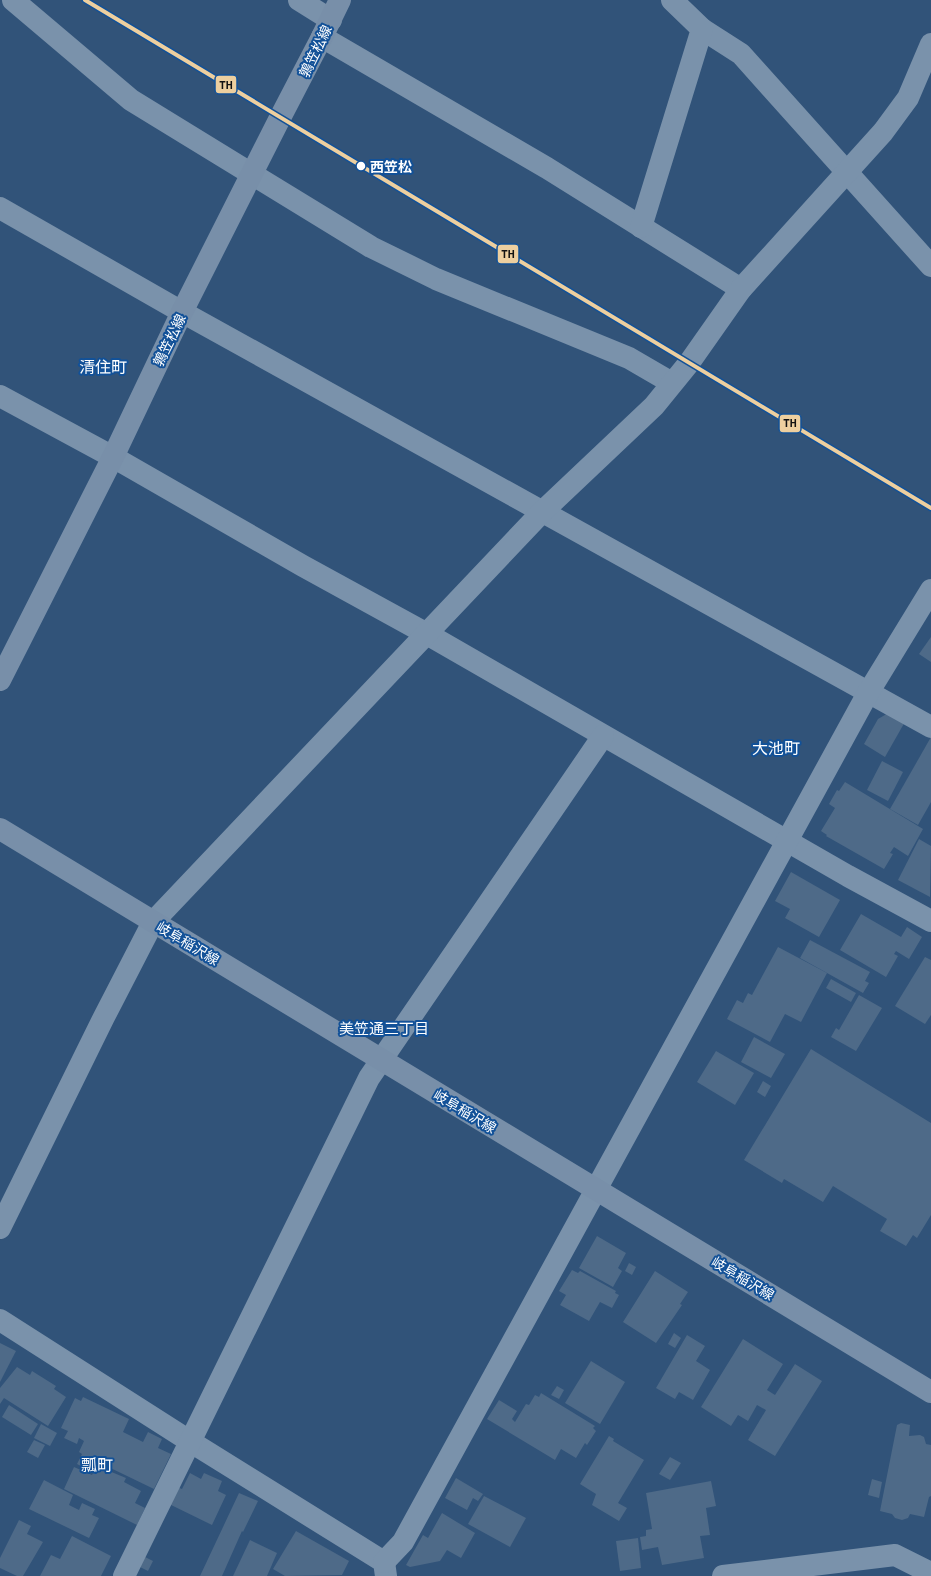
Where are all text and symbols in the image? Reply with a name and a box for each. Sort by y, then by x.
street label: 鶉笠松線 [295,22,335,80]
line badge: TH [215,75,237,94]
text: TH [219,78,233,91]
place label: 西笠松 [370,158,412,175]
marker: 西笠松 [355,160,367,172]
line badge: TH [497,244,519,264]
text: TH [501,247,515,260]
street label: 鶉笠松線 [149,311,189,369]
district label: 清住町 [79,357,127,376]
line badge: TH [779,414,801,433]
text: TH [783,416,797,429]
district label: 大池町 [752,738,800,757]
street label: 岐阜稲沢線 [154,918,222,968]
district label: 美笠通三丁目 [339,1019,429,1037]
street label: 岐阜稲沢線 [431,1086,499,1136]
street label: 岐阜稲沢線 [709,1253,777,1303]
district label: 瓢町 [81,1455,113,1474]

